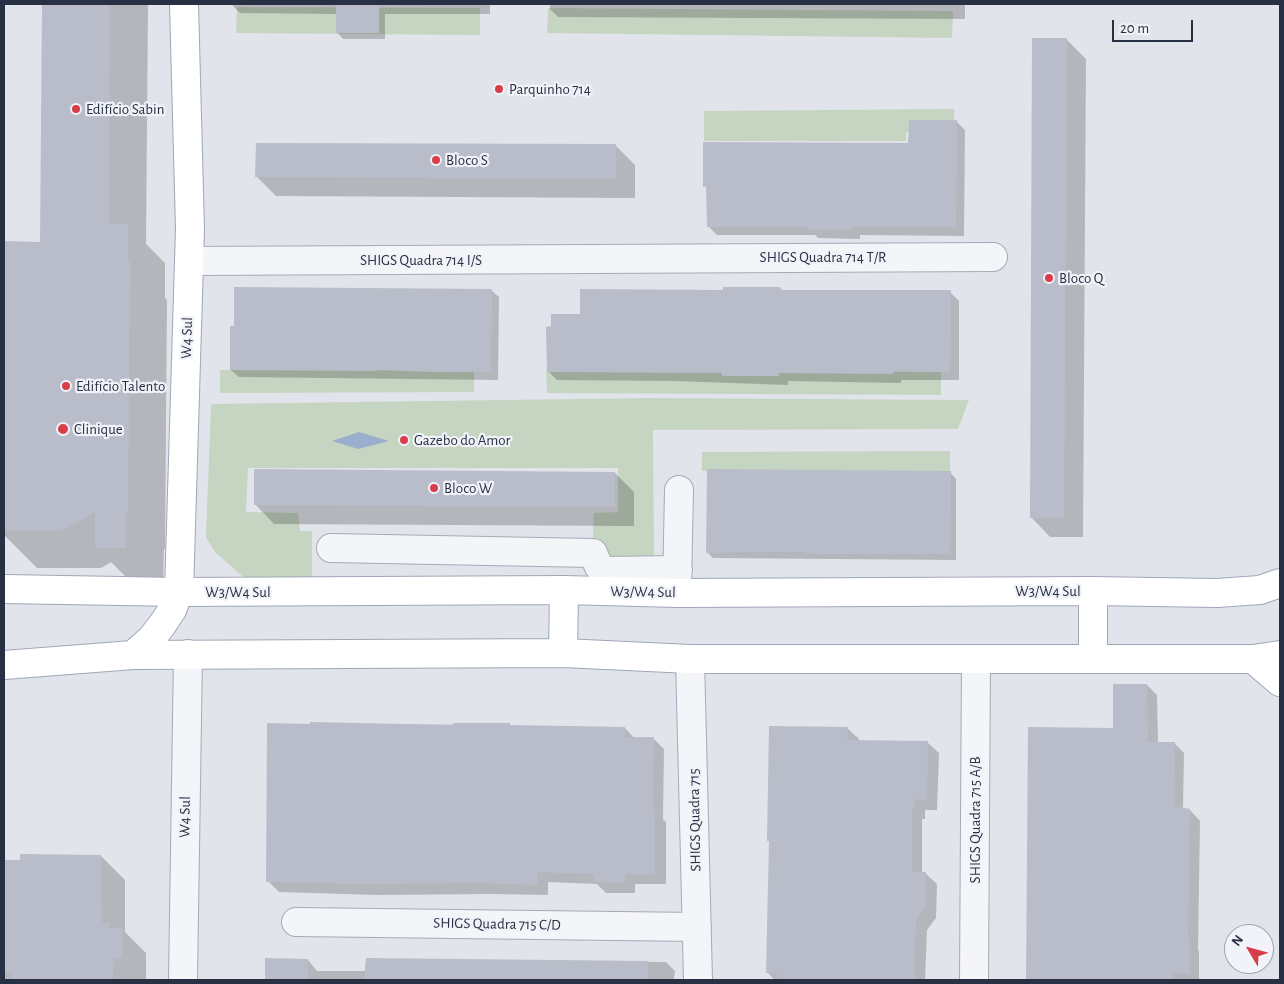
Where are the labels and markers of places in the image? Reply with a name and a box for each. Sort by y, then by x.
place label: Parquinho 714 [509,80,591,98]
marker: Parquinho 714 [493,83,505,95]
place label: Edifício Sabin [86,100,164,118]
marker: Edifício Sabin [70,103,82,115]
place label: Bloco S [446,151,488,169]
marker: Bloco S [430,154,442,166]
place label: Bloco Q [1059,269,1103,287]
marker: Bloco Q [1043,272,1055,284]
place label: Edifício Talento [76,377,165,395]
marker: Edifício Talento [60,380,72,392]
place label: Clinique [74,420,123,438]
marker: Clinique [56,422,70,436]
place label: Gazebo do Amor [414,431,510,449]
marker: Gazebo do Amor [398,434,410,446]
place label: Bloco W [444,479,492,497]
marker: Bloco W [428,482,440,494]

